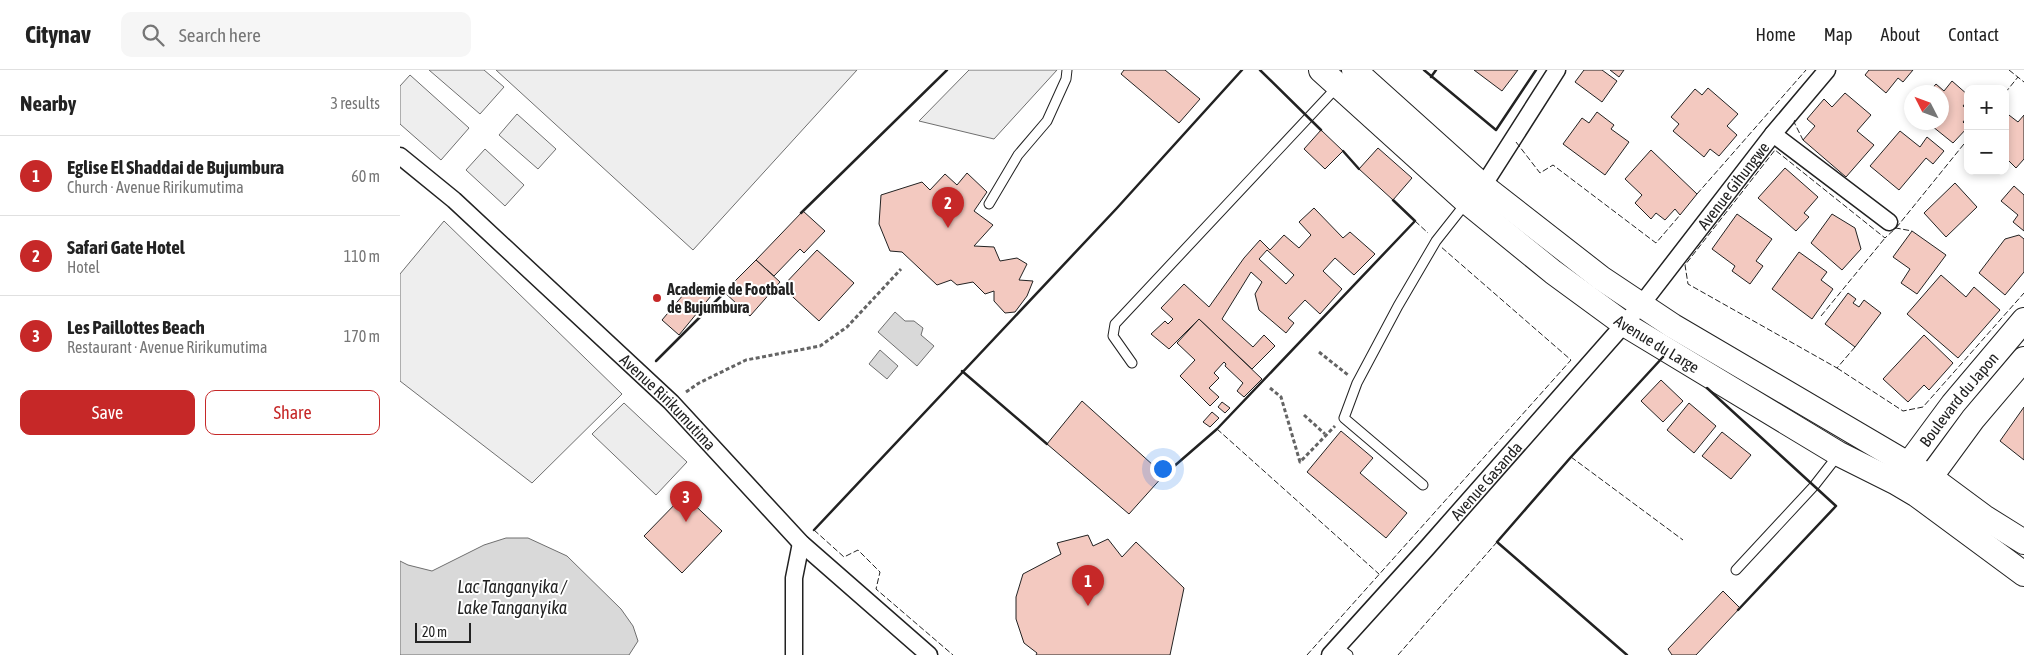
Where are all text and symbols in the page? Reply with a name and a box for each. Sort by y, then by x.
search box [121,12,471,57]
text: Citynav [25,21,91,48]
icon: search [139,21,167,49]
text: Search here [179,24,261,46]
text: Home [1756,24,1796,45]
text: Map [1824,24,1853,45]
text: About [1881,24,1920,45]
text: Contact [1948,24,1999,45]
north arrow [1904,85,1949,130]
map controls [1964,85,2009,175]
button: + [1964,85,2009,130]
text: Nearby [20,91,76,115]
text: 3 results [330,94,380,112]
button: − [1964,130,2009,175]
street label: Avenue Gihungwe [1694,138,1772,233]
text: Eglise El Shaddai de Bujumbura [67,156,284,178]
text: 1 [32,167,40,185]
text: 60 m [351,167,380,185]
text: Church · Avenue Ririkumutima [67,178,244,196]
pin: 2 [932,187,964,228]
text: Safari Gate Hotel [67,236,185,258]
text: 2 [32,247,40,265]
text: 110 m [344,247,380,265]
text: Hotel [67,258,100,276]
place label: Academie de Football de Bujumbura [666,280,795,316]
marker: Academie de Football de Bujumbura [651,292,663,304]
street label: Avenue du Large [1611,311,1702,376]
text: Les Paillottes Beach [67,316,205,338]
text: 3 [32,327,40,345]
text: 170 m [344,327,380,345]
text: Restaurant · Avenue Ririkumutima [67,338,268,356]
street label: Boulevard du Japon [1916,349,2002,450]
street label: Avenue Ririkumutima [616,350,720,454]
button: Save [20,390,195,435]
button: Share [205,390,380,435]
street label: Avenue Gasanda [1447,438,1525,524]
your location [1150,456,1176,482]
pin: 3 [670,481,702,522]
pin: 1 [1072,565,1104,606]
water label: Lac Tanganyika / Lake Tanganyika [457,576,568,618]
scale bar [415,620,471,643]
text: 20 m [422,624,447,640]

